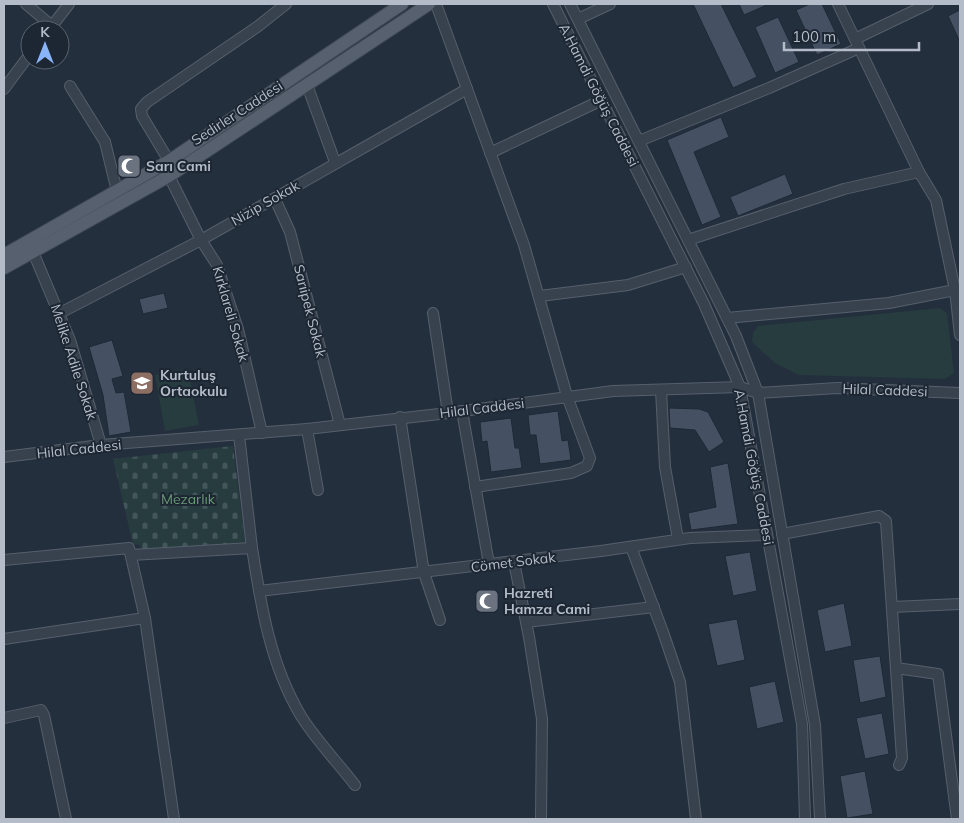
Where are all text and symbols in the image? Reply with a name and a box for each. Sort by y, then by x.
north arrow [20,20,70,70]
street label: A.Hamdi Göğüş Caddesi [555,20,643,170]
scale bar [784,20,919,52]
text: K [40,23,50,41]
text: 100 m [792,27,836,46]
street label: Sedirler Caddesi [188,77,286,149]
mosque icon: Sarı Cami [116,153,142,179]
place label: Sarı Cami [146,157,211,175]
street label: Nizip Sokak [228,176,303,230]
street label: Sarıipek Sokak [290,263,330,360]
street label: Kırklareli Sokak [209,264,253,365]
street label: Melike Adile Sokak [47,302,101,423]
place label: Kurtuluş Ortaokulu [160,366,227,400]
school or university icon: Kurtuluş Ortaokulu [129,370,155,396]
street label: Hilal Caddesi [842,380,928,400]
street label: A.Hamdi Göğüş Caddesi [730,388,778,546]
street label: Hilal Caddesi [439,394,525,422]
street label: Hilal Caddesi [36,436,122,462]
park label: Mezarlık [161,490,216,508]
street label: Cömet Sokak [470,548,557,576]
place label: Hazreti Hamza Cami [504,584,590,618]
mosque icon: Hazreti Hamza Cami [474,588,500,614]

